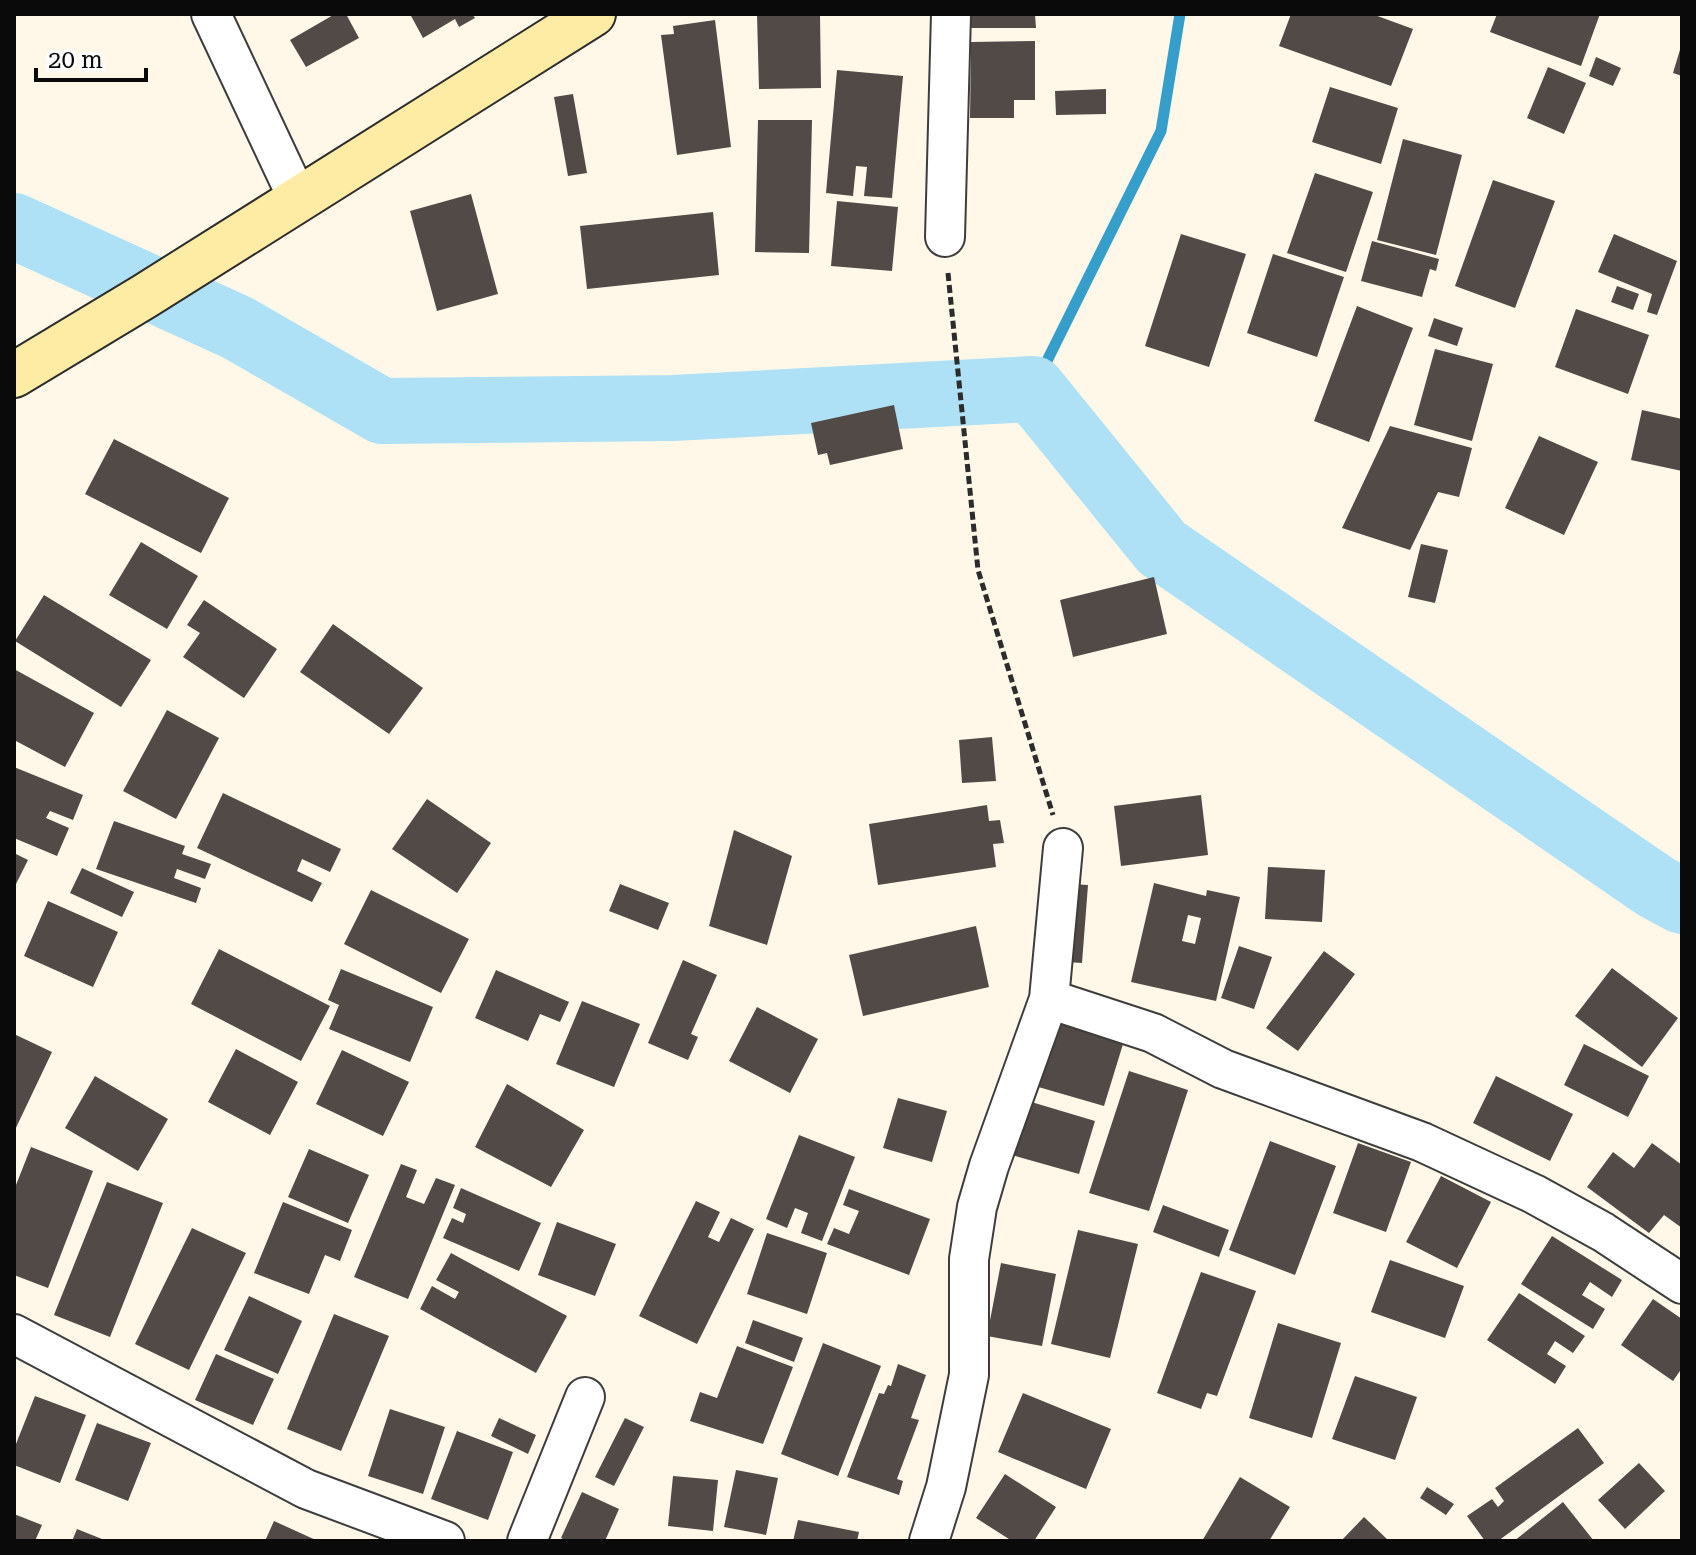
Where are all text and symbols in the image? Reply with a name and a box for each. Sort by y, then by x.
scale bar [36,32,146,82]
text: 20 m [48,46,103,74]

